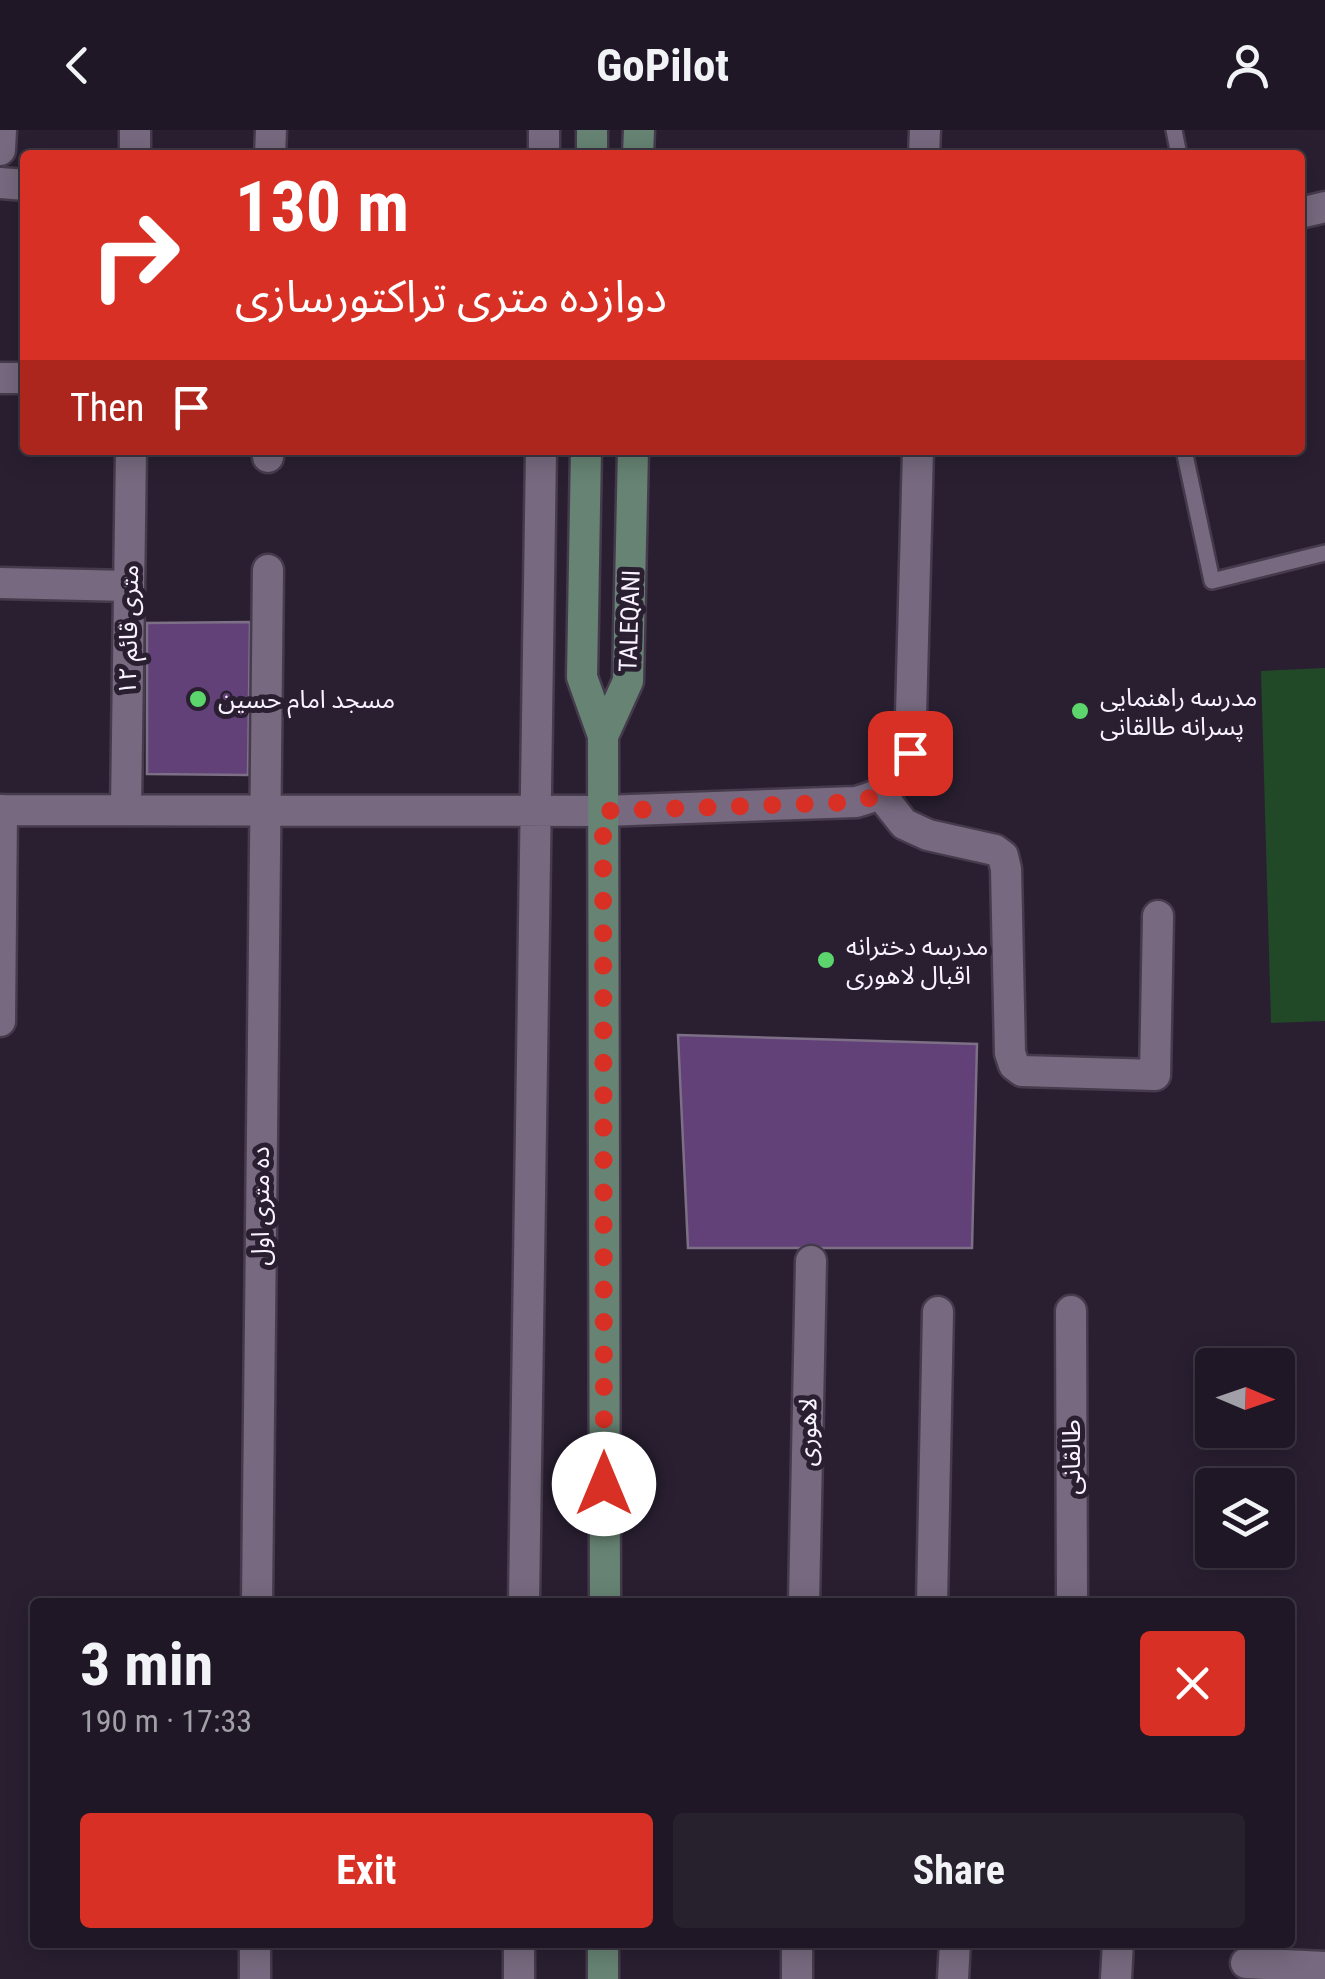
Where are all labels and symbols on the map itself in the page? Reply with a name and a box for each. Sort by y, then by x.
street label: ۱۲ متری قائم [113,564,149,696]
street label: TALEQANI [613,570,646,672]
place label: مدرسه راهنمایی پسرانه طالقانی [1100,683,1257,742]
place label: مسجد امام حسین [218,685,395,719]
marker: مسجد امام حسین [187,688,209,710]
marker: مدرسه راهنمایی پسرانه طالقانی [1069,700,1091,722]
pin [868,711,953,796]
place label: مدرسه دخترانه اقبال لاهوری [846,932,988,990]
marker: مدرسه دخترانه اقبال لاهوری [815,949,837,971]
street label: ده متری اول [246,1146,275,1266]
north arrow [1195,1348,1295,1448]
street label: لاهوری [792,1397,823,1467]
street label: طالقانی [1057,1419,1086,1495]
position arrow [552,1432,656,1536]

